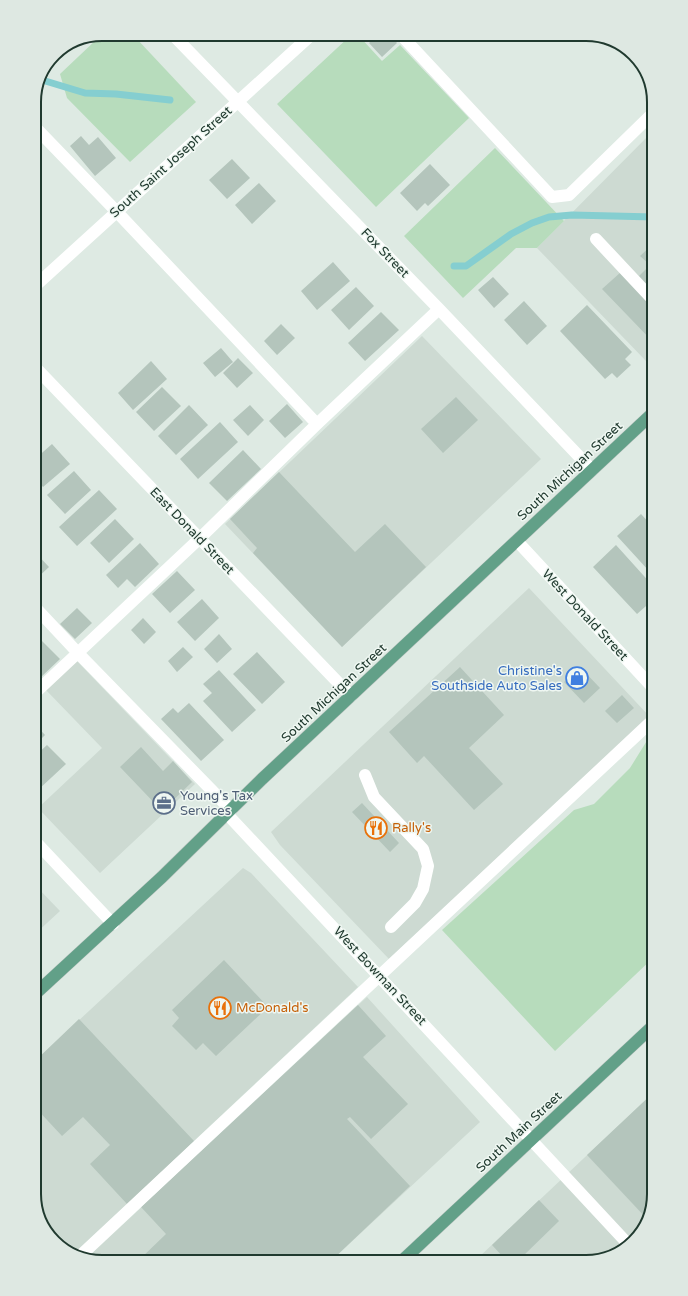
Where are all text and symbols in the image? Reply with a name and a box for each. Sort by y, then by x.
street label: South Saint Joseph Street [107,103,235,221]
street label: Fox Street [357,225,413,281]
street label: South Michigan Street [514,418,626,524]
street label: East Donald Street [146,484,238,578]
street label: West Donald Street [539,566,631,664]
street label: South Michigan Street [278,640,390,746]
place label: Christine's Southside Auto Sales [431,663,562,694]
shop icon: Christine's Southside Auto Sales [564,665,590,691]
place label: Young's Tax Services [180,788,253,819]
office icon: Young's Tax Services [151,790,177,816]
restaurant icon: Rally's [363,815,389,841]
place label: Rally's [392,820,431,836]
street label: West Bowman Street [330,923,430,1029]
restaurant icon: McDonald's [207,995,233,1021]
place label: McDonald's [236,1000,309,1016]
street label: South Main Street [473,1088,565,1176]

